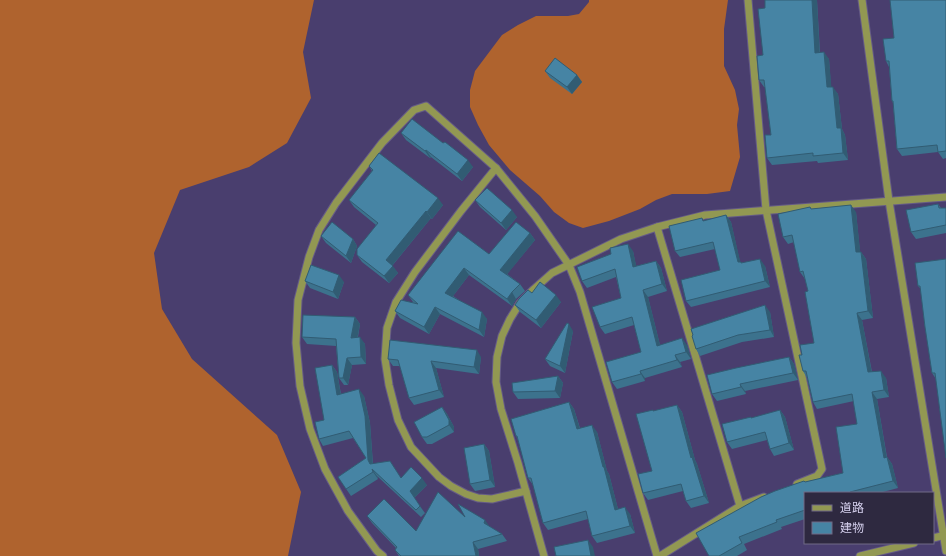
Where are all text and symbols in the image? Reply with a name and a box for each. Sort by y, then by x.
legend [804,492,934,544]
text: 道路 [840,501,864,516]
text: 建物 [840,521,864,536]

